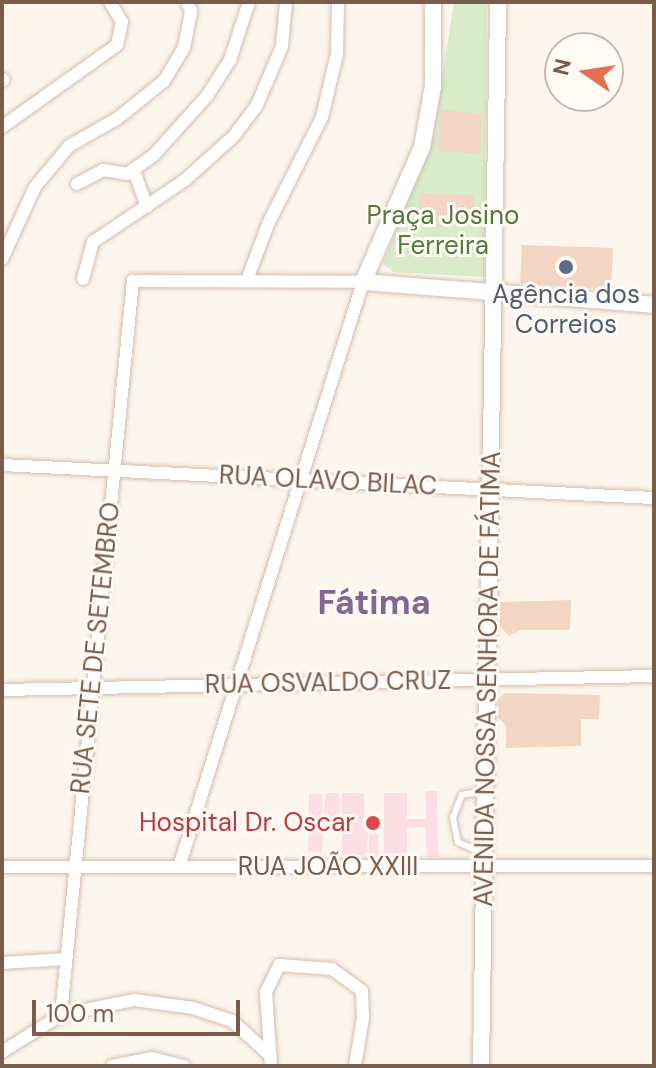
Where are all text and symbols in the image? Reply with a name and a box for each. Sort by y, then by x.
north arrow [544,32,624,112]
text: N [546,56,578,78]
park label: Praça Josino Ferreira [367,200,519,262]
marker: Agência dos Correios [557,258,575,276]
place label: Agência dos Correios [492,279,640,340]
street label: AVENIDA NOSSA SENHORA DE FÁTIMA [468,451,508,907]
street label: RUA OLAVO BILAC [218,460,438,502]
street label: RUA SETE DE SETEMBRO [65,500,127,796]
district label: Fátima [317,583,431,623]
street label: RUA OSVALDO CRUZ [204,665,452,701]
place label: Hospital Dr. Oscar [139,807,355,839]
marker: Hospital Dr. Oscar [362,812,384,834]
street label: RUA JOÃO XXIII [238,851,418,883]
scale bar [36,984,244,1034]
text: 100 m [46,998,114,1029]

